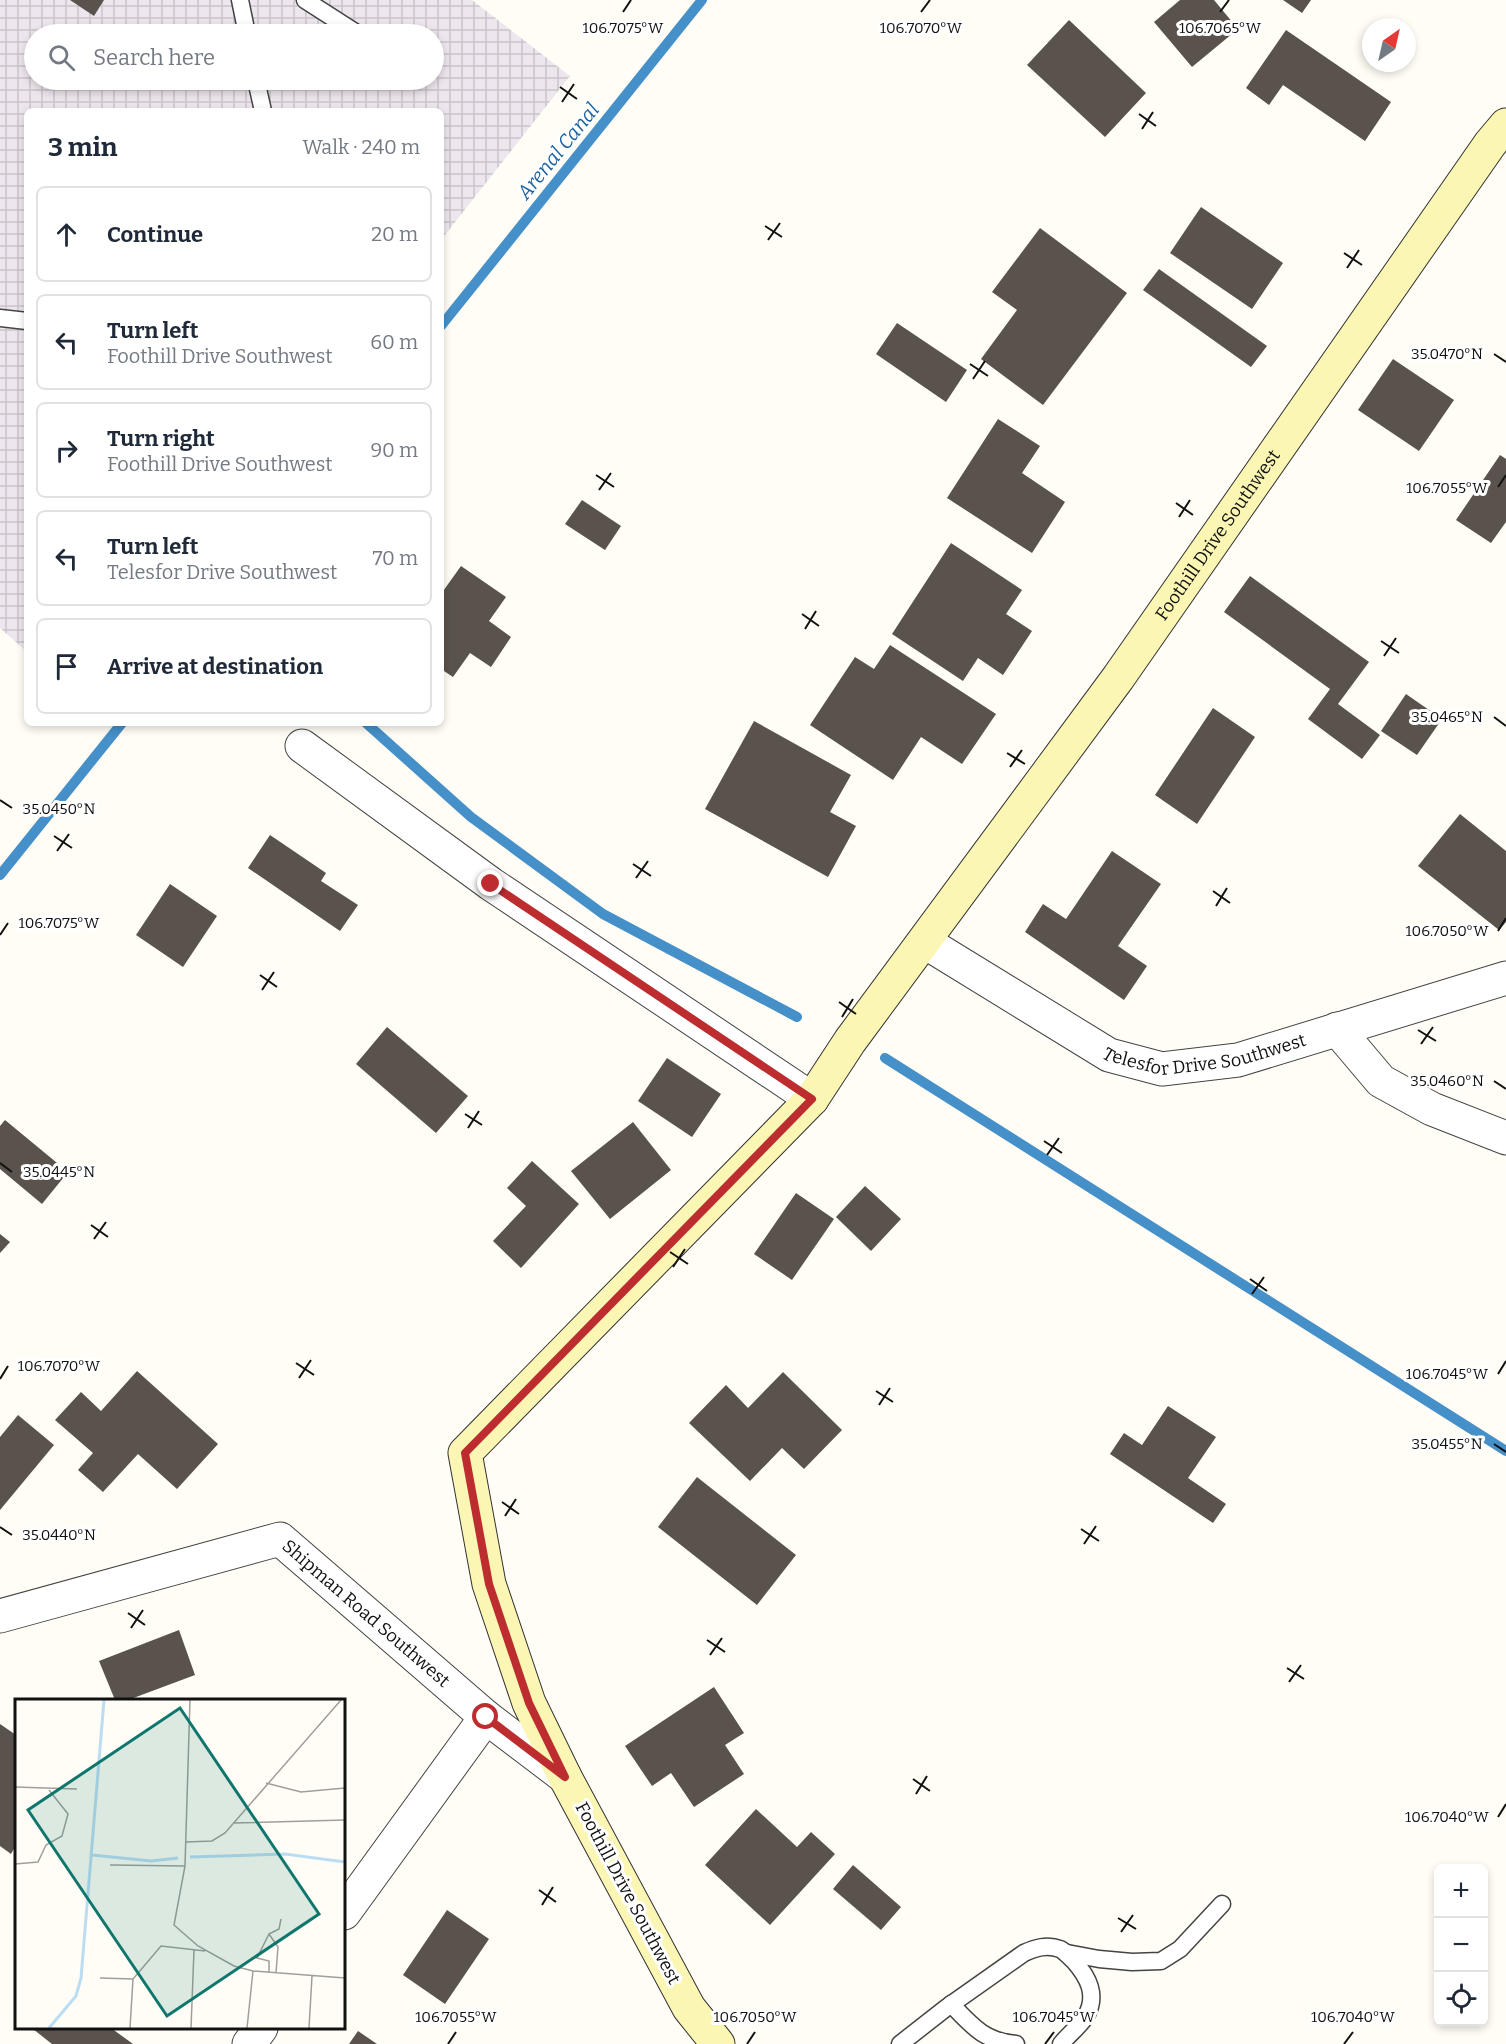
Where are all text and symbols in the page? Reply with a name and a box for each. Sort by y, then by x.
north arrow [1362,18,1416,72]
text: 106.7075°W [583,19,664,37]
text: 106.7070°W [880,19,963,37]
text: 106.7065°W [1179,19,1262,37]
search box [24,24,444,90]
icon: search [45,41,78,74]
text: Search here [93,44,215,71]
water label: Arenal Canal [511,98,604,205]
text: 3 min [48,132,117,163]
text: Walk · 240 m [302,135,420,159]
icon: ahead [50,218,83,251]
text: Continue [107,221,203,248]
text: 20 m [371,222,418,246]
text: Turn left [107,317,199,344]
icon: left [50,326,83,359]
text: 60 m [370,330,418,354]
text: Foothill Drive Southwest [107,344,333,368]
text: 35.0470°N [1411,345,1483,363]
text: Turn right [107,425,215,452]
icon: right [50,434,83,467]
text: 90 m [370,438,418,462]
street label: Foothill Drive Southwest [1151,445,1285,625]
text: Foothill Drive Southwest [107,452,333,476]
text: 106.7055°W [1406,479,1488,497]
text: Turn left [107,533,199,560]
icon: left [50,542,83,575]
text: 70 m [372,546,418,570]
text: Telesfor Drive Southwest [107,560,337,584]
icon: arrive [50,650,83,683]
text: Arrive at destination [107,653,323,680]
text: 35.0465°N [1411,708,1483,726]
text: 35.0450°N [23,800,96,818]
route end [477,870,503,896]
text: 106.7075°W [19,914,100,932]
text: 106.7050°W [1405,922,1489,940]
street label: Telesfor Drive Southwest [1098,1029,1309,1080]
text: 35.0460°N [1410,1072,1484,1090]
text: 35.0445°N [23,1163,95,1181]
text: 106.7070°W [18,1357,101,1375]
text: 106.7045°W [1406,1365,1489,1383]
text: 35.0455°N [1411,1435,1483,1453]
text: 35.0440°N [22,1526,96,1544]
street label: Shipman Road Southwest [278,1535,455,1692]
inset map [15,1699,345,2029]
route start [472,1703,498,1729]
street label: Foothill Drive Southwest [571,1798,686,1988]
text: 106.7040°W [1405,1808,1490,1826]
map controls [1434,1864,1488,2026]
button: + [1434,1864,1488,1918]
button: − [1434,1918,1488,1972]
button: locate [1434,1972,1488,2026]
text: 106.7055°W [415,2008,497,2026]
text: 106.7050°W [713,2008,797,2026]
text: 106.7045°W [1013,2008,1096,2026]
text: 106.7040°W [1311,2008,1396,2026]

